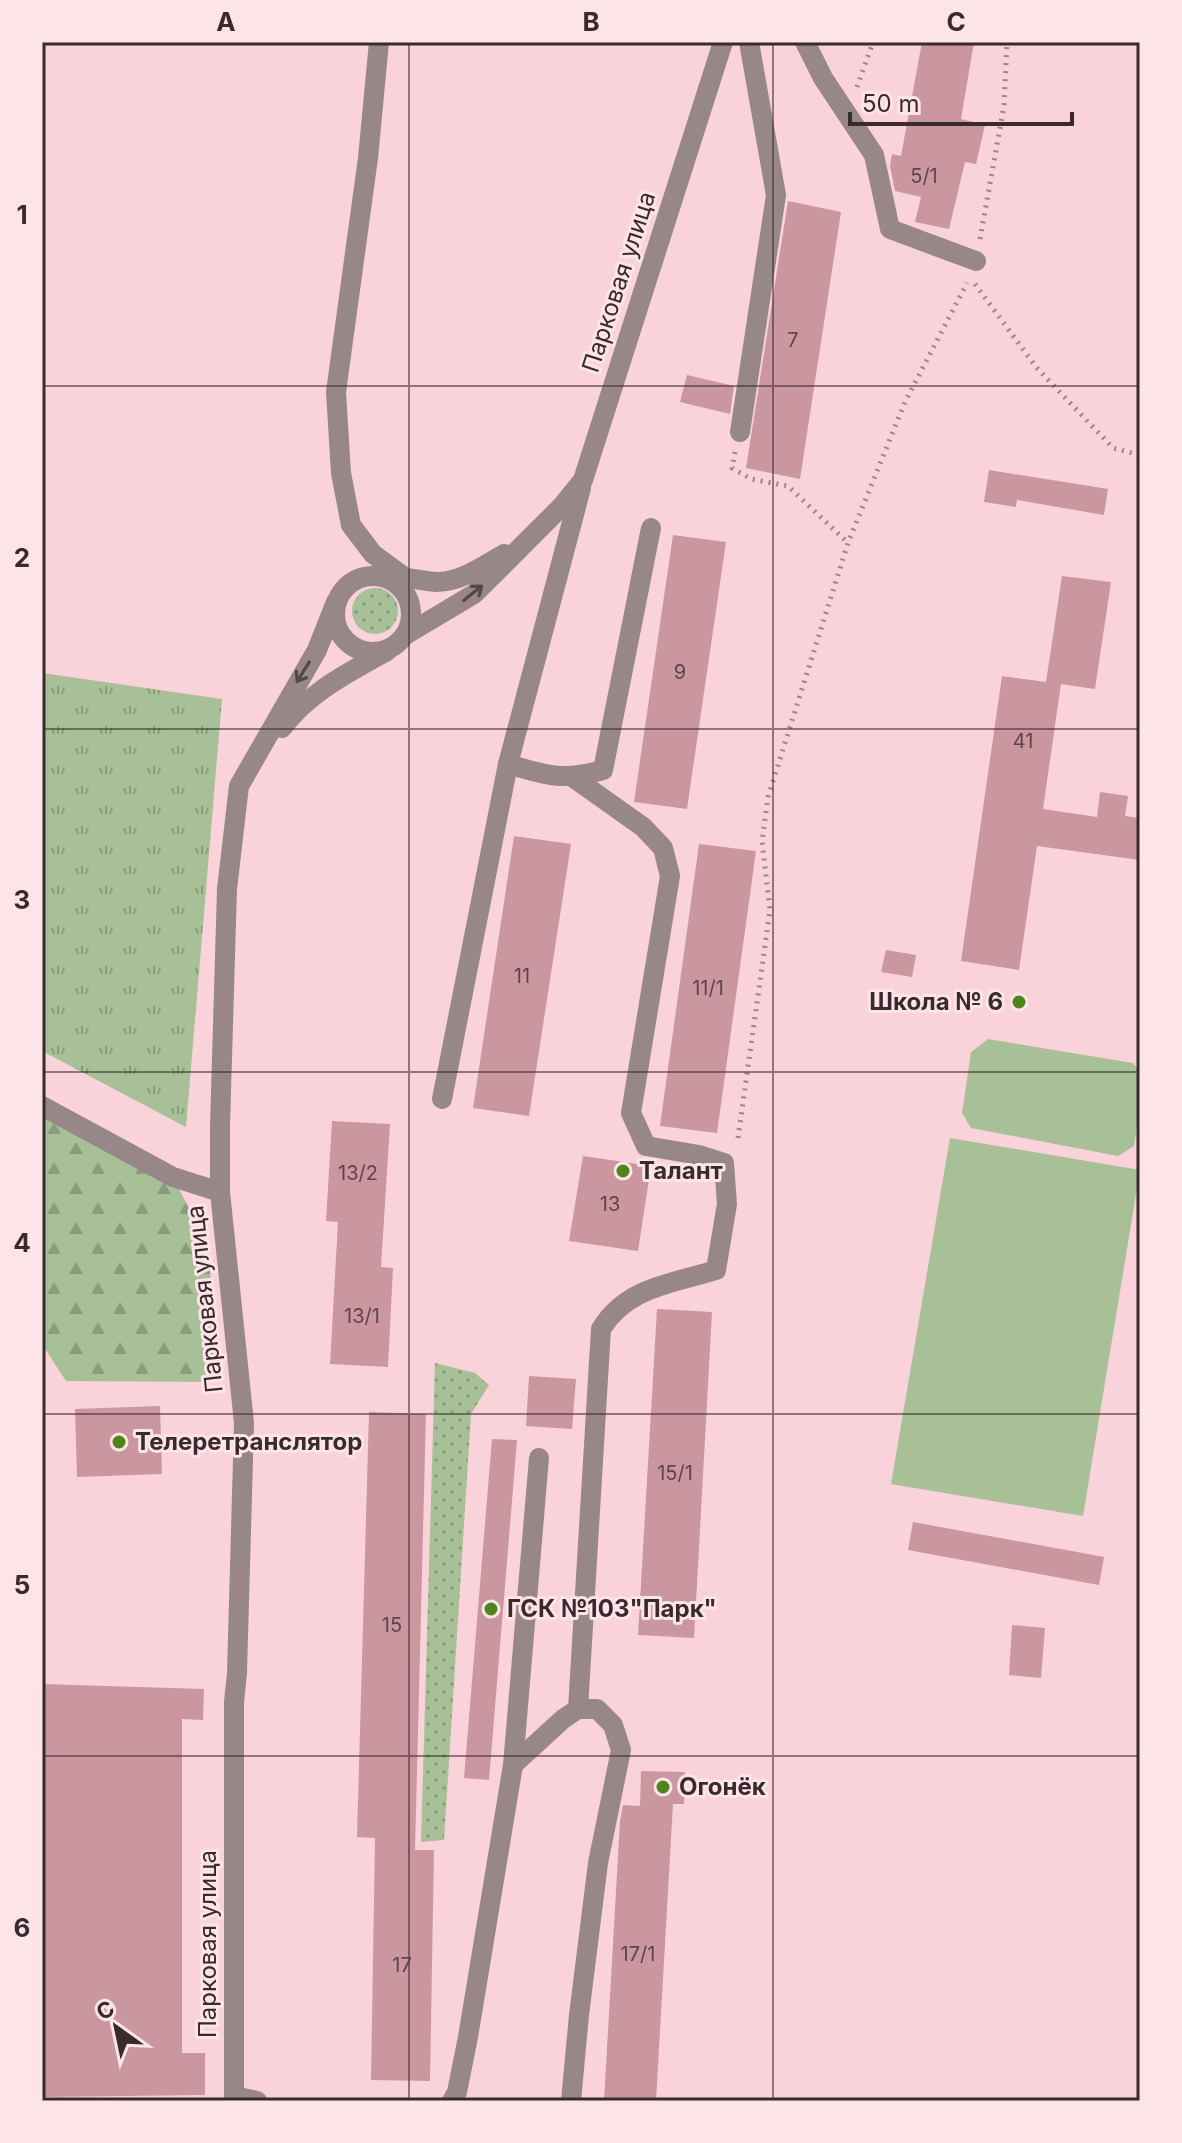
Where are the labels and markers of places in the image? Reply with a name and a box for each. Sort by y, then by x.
place label: Школа № 6 [869,987,1003,1016]
marker: Школа № 6 [1010,993,1028,1011]
place label: Талант [639,1156,723,1185]
marker: Талант [614,1162,632,1180]
place label: Телеретранслятор [135,1427,362,1456]
marker: Телеретранслятор [110,1433,128,1451]
place label: ГСК №103"Парк" [507,1594,717,1623]
marker: ГСК №103"Парк" [482,1600,500,1618]
place label: Огонёк [679,1772,766,1801]
marker: Огонёк [654,1778,672,1796]

